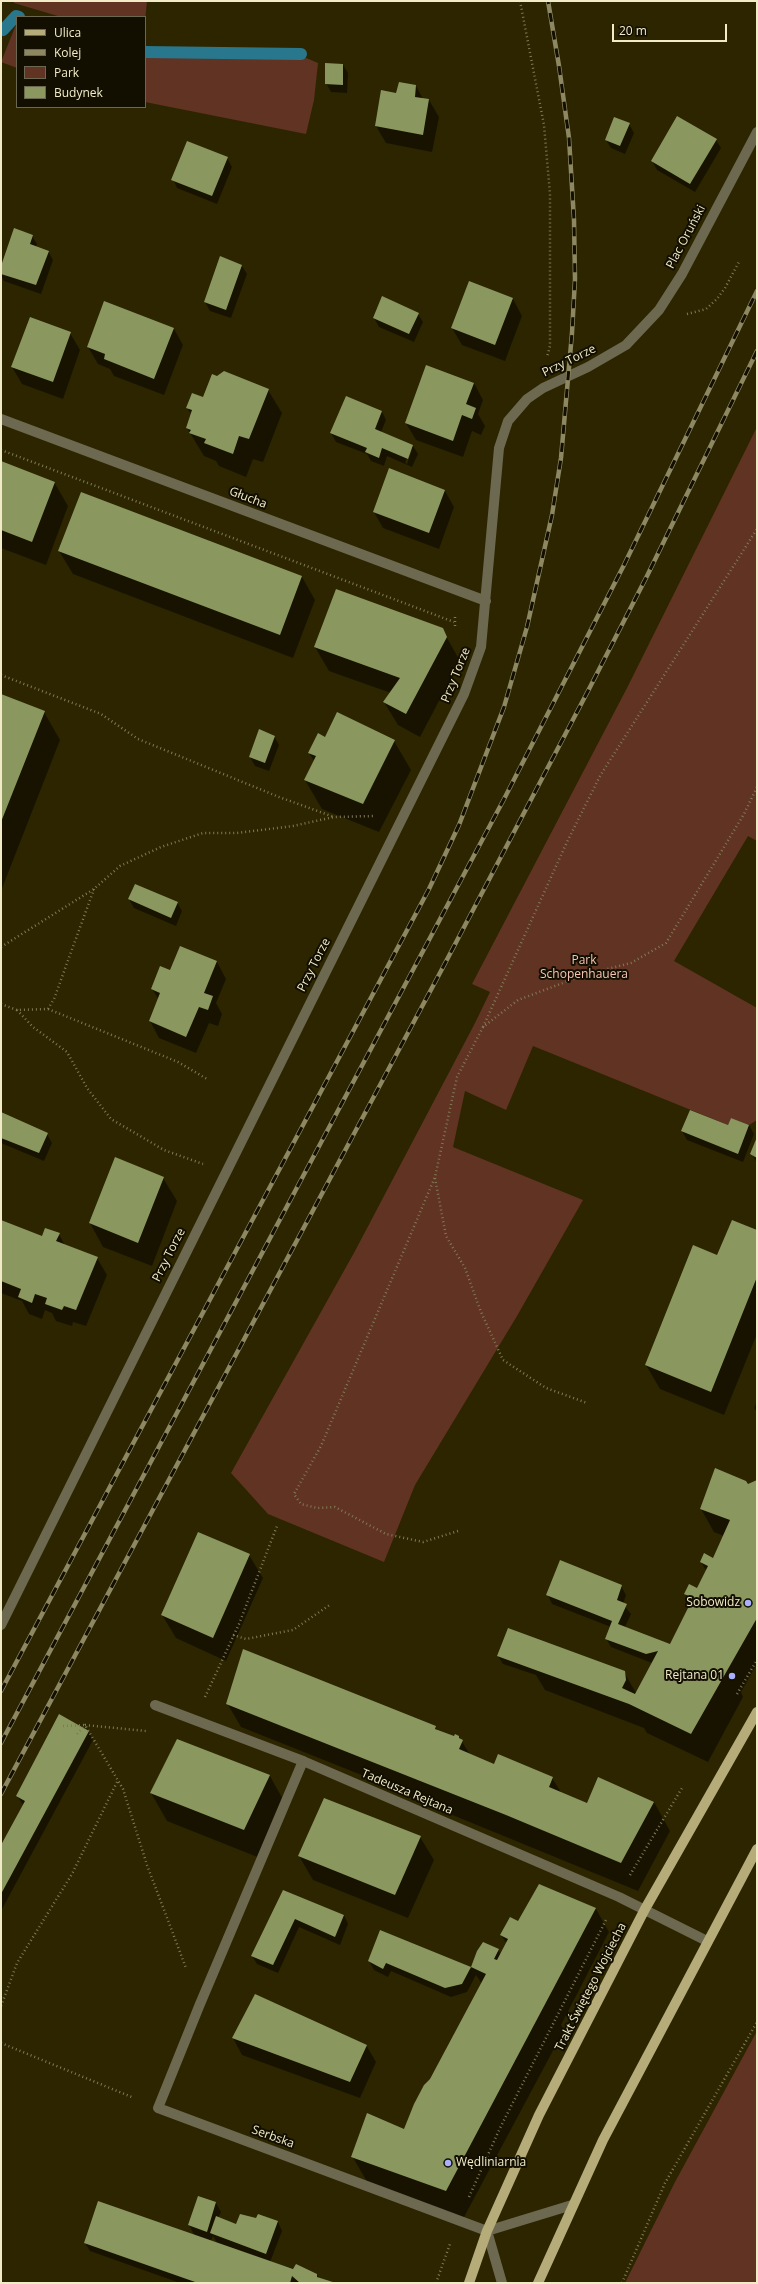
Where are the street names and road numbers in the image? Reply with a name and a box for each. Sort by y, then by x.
street label: Plac Oruński [663,203,709,271]
street label: Przy Torze [540,342,598,380]
street label: Głucha [227,484,269,512]
street label: Przy Torze [438,645,474,705]
street label: Przy Torze [294,936,334,994]
street label: Przy Torze [149,1226,189,1284]
street label: Tadeusza Rejtana [359,1766,455,1818]
street label: Trakt Świętego Wojciecha [552,1920,630,2054]
street label: Serbska [250,2123,296,2151]

